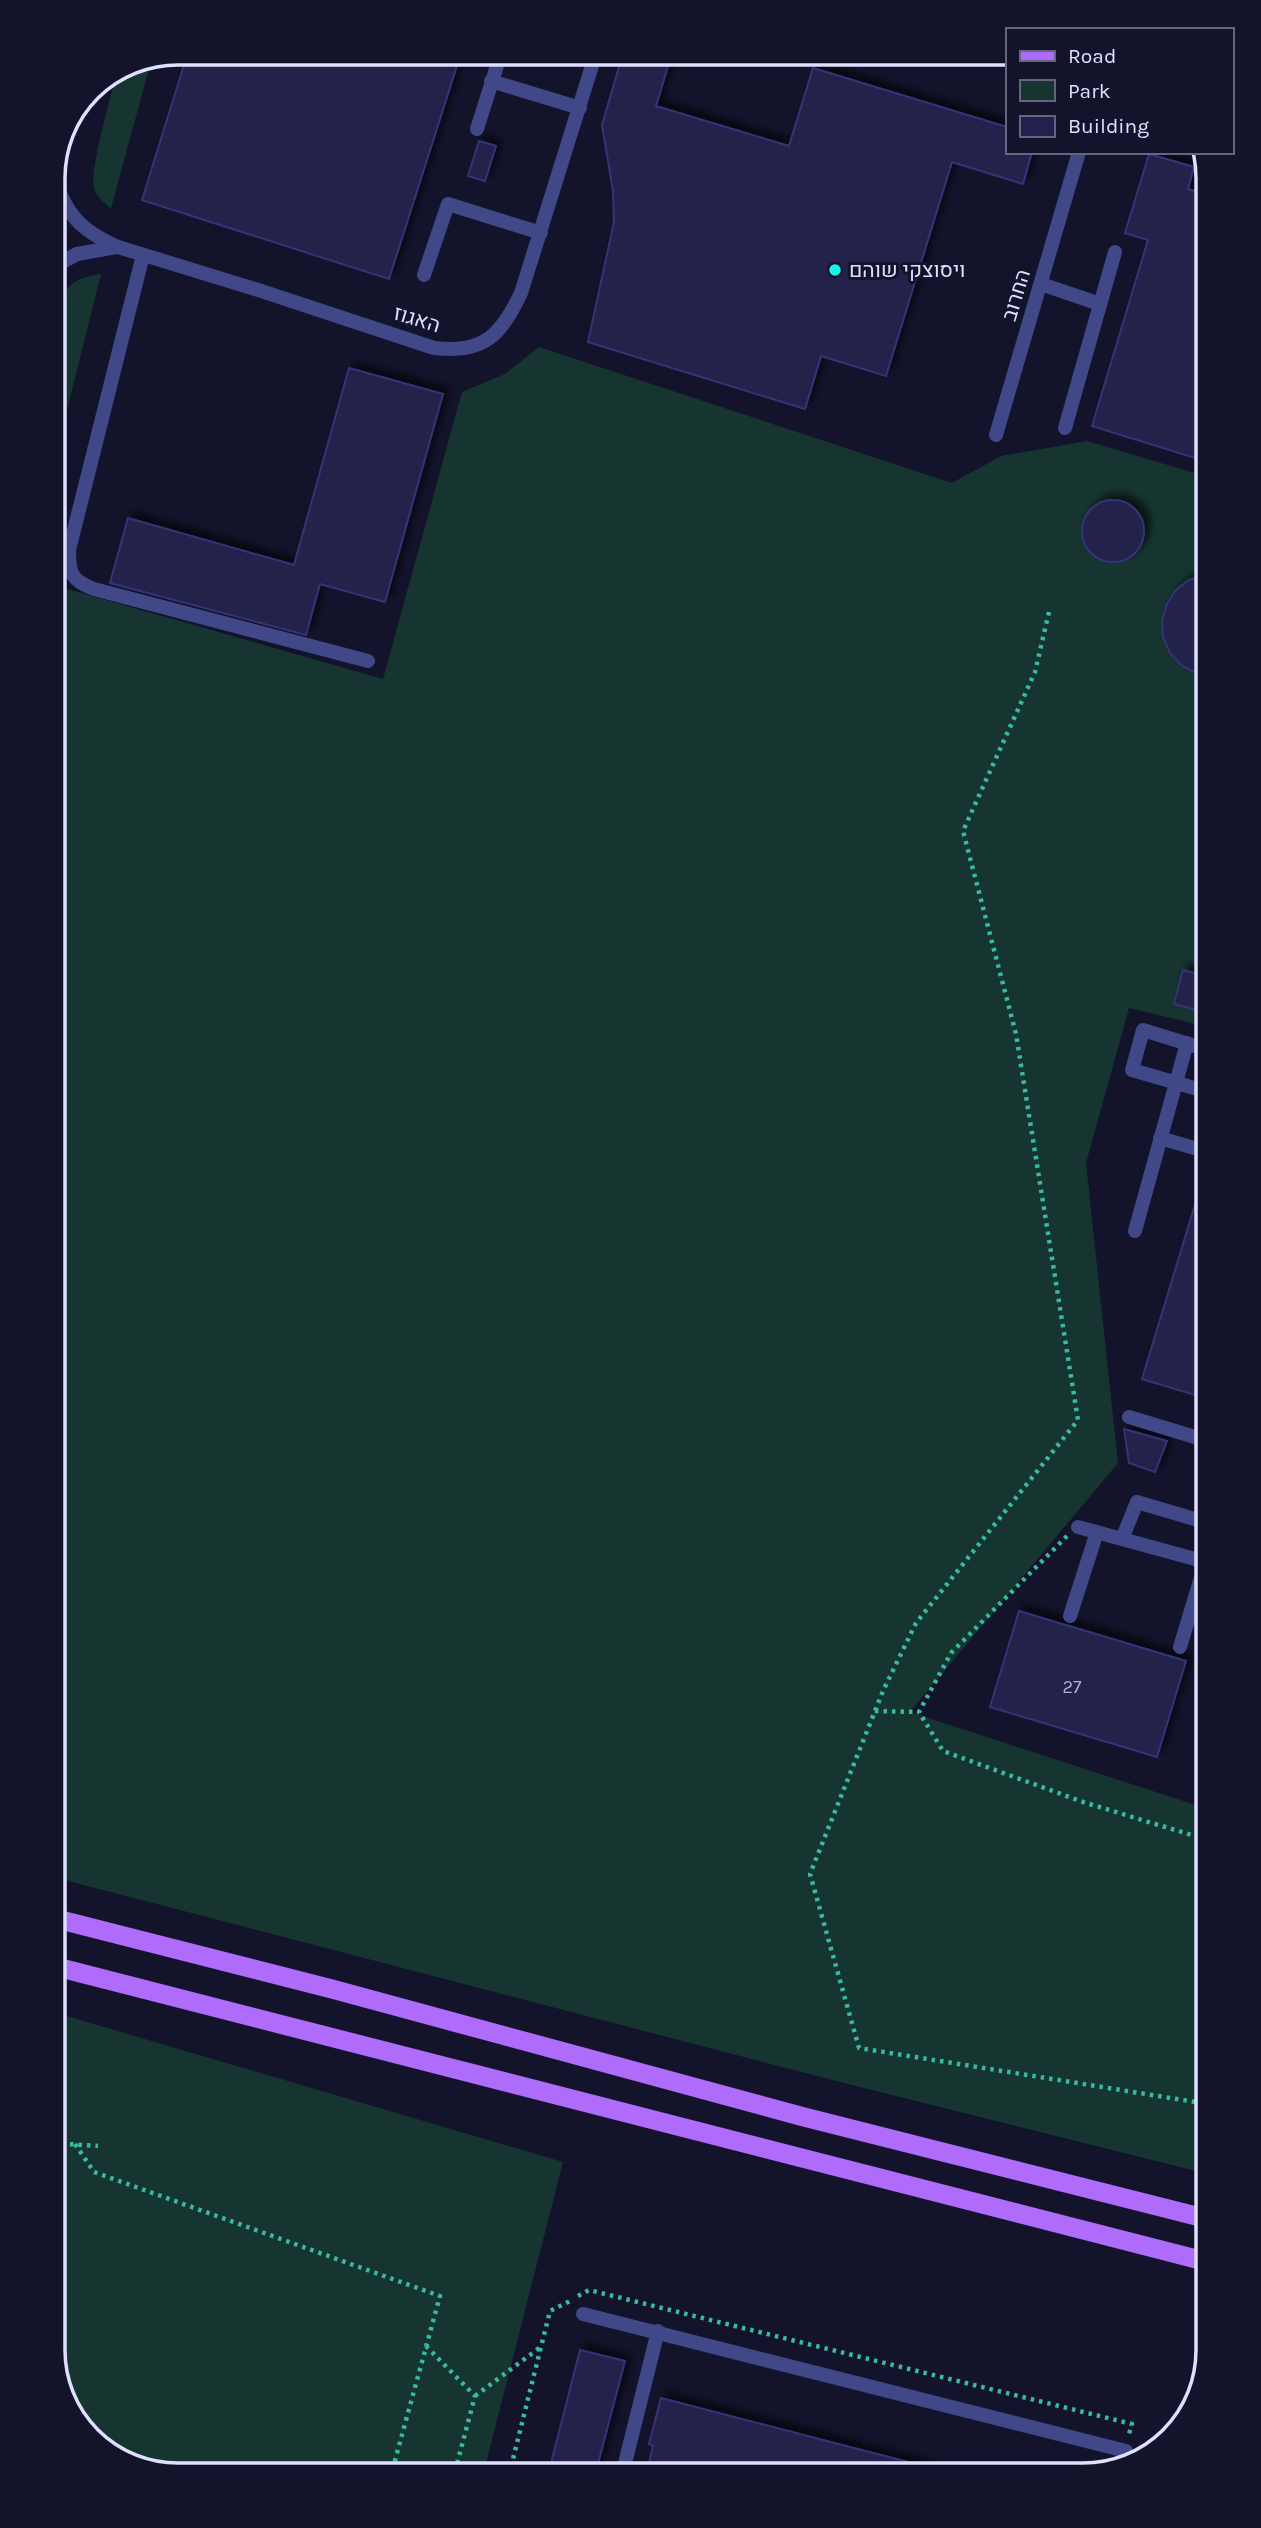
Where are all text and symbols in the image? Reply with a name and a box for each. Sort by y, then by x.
legend [1006,28,1233,154]
text: Road [1068,44,1116,68]
text: Park [1068,79,1111,103]
text: Building [1068,114,1149,138]
place label: ויסוצקי שוהם [849,258,966,282]
marker: ויסוצקי שוהם [827,262,843,278]
street label: החרוב [997,266,1035,324]
street label: האגוז [391,301,443,337]
house number: 27 [1063,1676,1082,1698]

